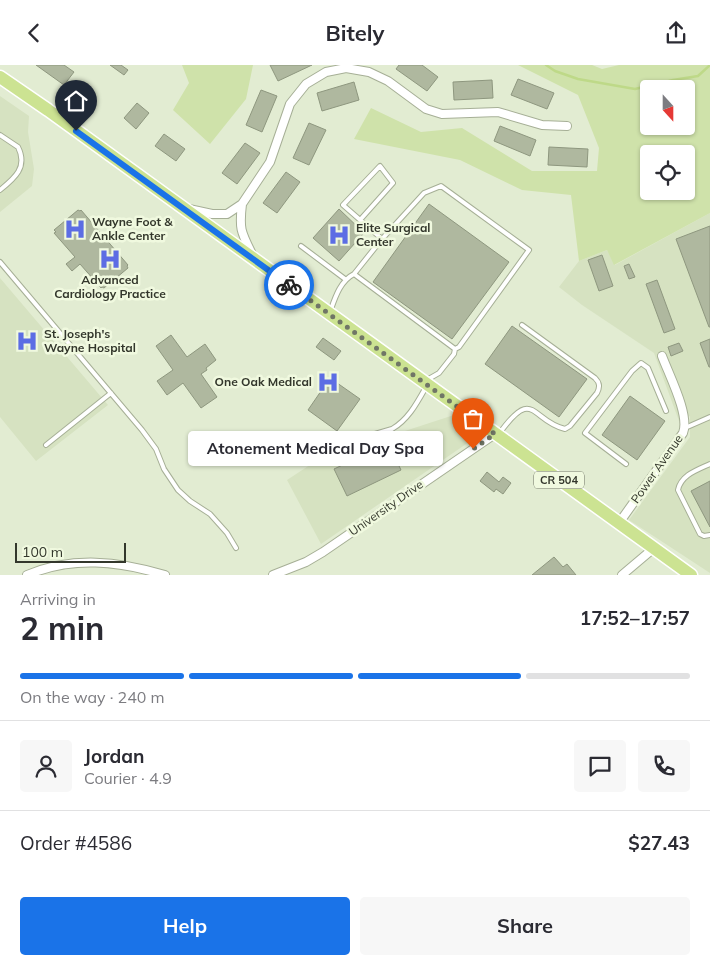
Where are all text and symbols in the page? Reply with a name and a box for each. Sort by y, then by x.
icon: back [20,19,48,47]
text: Bitely [326,19,384,47]
icon: share [662,19,690,47]
pin [55,80,97,131]
north arrow [640,80,695,135]
map controls [640,80,695,200]
icon: home [62,87,90,115]
button: locate [640,145,695,200]
place label: Wayne Foot & Ankle Center [92,214,173,243]
hospital icon: Wayne Foot & Ankle Center [62,216,88,242]
place label: Elite Surgical Center [356,220,430,249]
hospital icon: Elite Surgical Center [326,222,352,248]
hospital icon: Advanced Cardiology Practice [97,246,123,272]
courier [264,260,314,310]
icon: bike [275,271,303,299]
place label: Advanced Cardiology Practice [54,272,166,301]
place label: St. Joseph's Wayne Hospital [44,326,136,355]
hospital icon: St. Joseph's Wayne Hospital [14,328,40,354]
hospital icon: One Oak Medical [315,369,341,395]
place label: One Oak Medical [214,374,312,389]
pin [452,398,494,449]
icon: bag [459,405,487,433]
callout: Atonement Medical Day Spa [188,431,443,467]
street label: Power Avenue [627,431,686,506]
text: Atonement Medical Day Spa [207,438,424,458]
road number: CR 504 [534,471,584,489]
street label: University Drive [346,476,426,539]
scale bar [15,540,126,563]
text: 100 m [22,543,63,561]
text: Arriving in [20,589,96,609]
text: 17:52–17:57 [580,606,690,630]
text: 2 min [20,608,104,648]
text: On the way · 240 m [20,687,165,707]
button: person [20,740,72,792]
button: chat [574,740,626,792]
button: phone [638,740,690,792]
text: Jordan [84,744,144,768]
text: Courier · 4.9 [84,768,172,788]
text: Order #4586 [20,831,132,855]
text: $27.43 [628,831,690,855]
button: Help [20,897,350,955]
button: Share [360,897,690,955]

